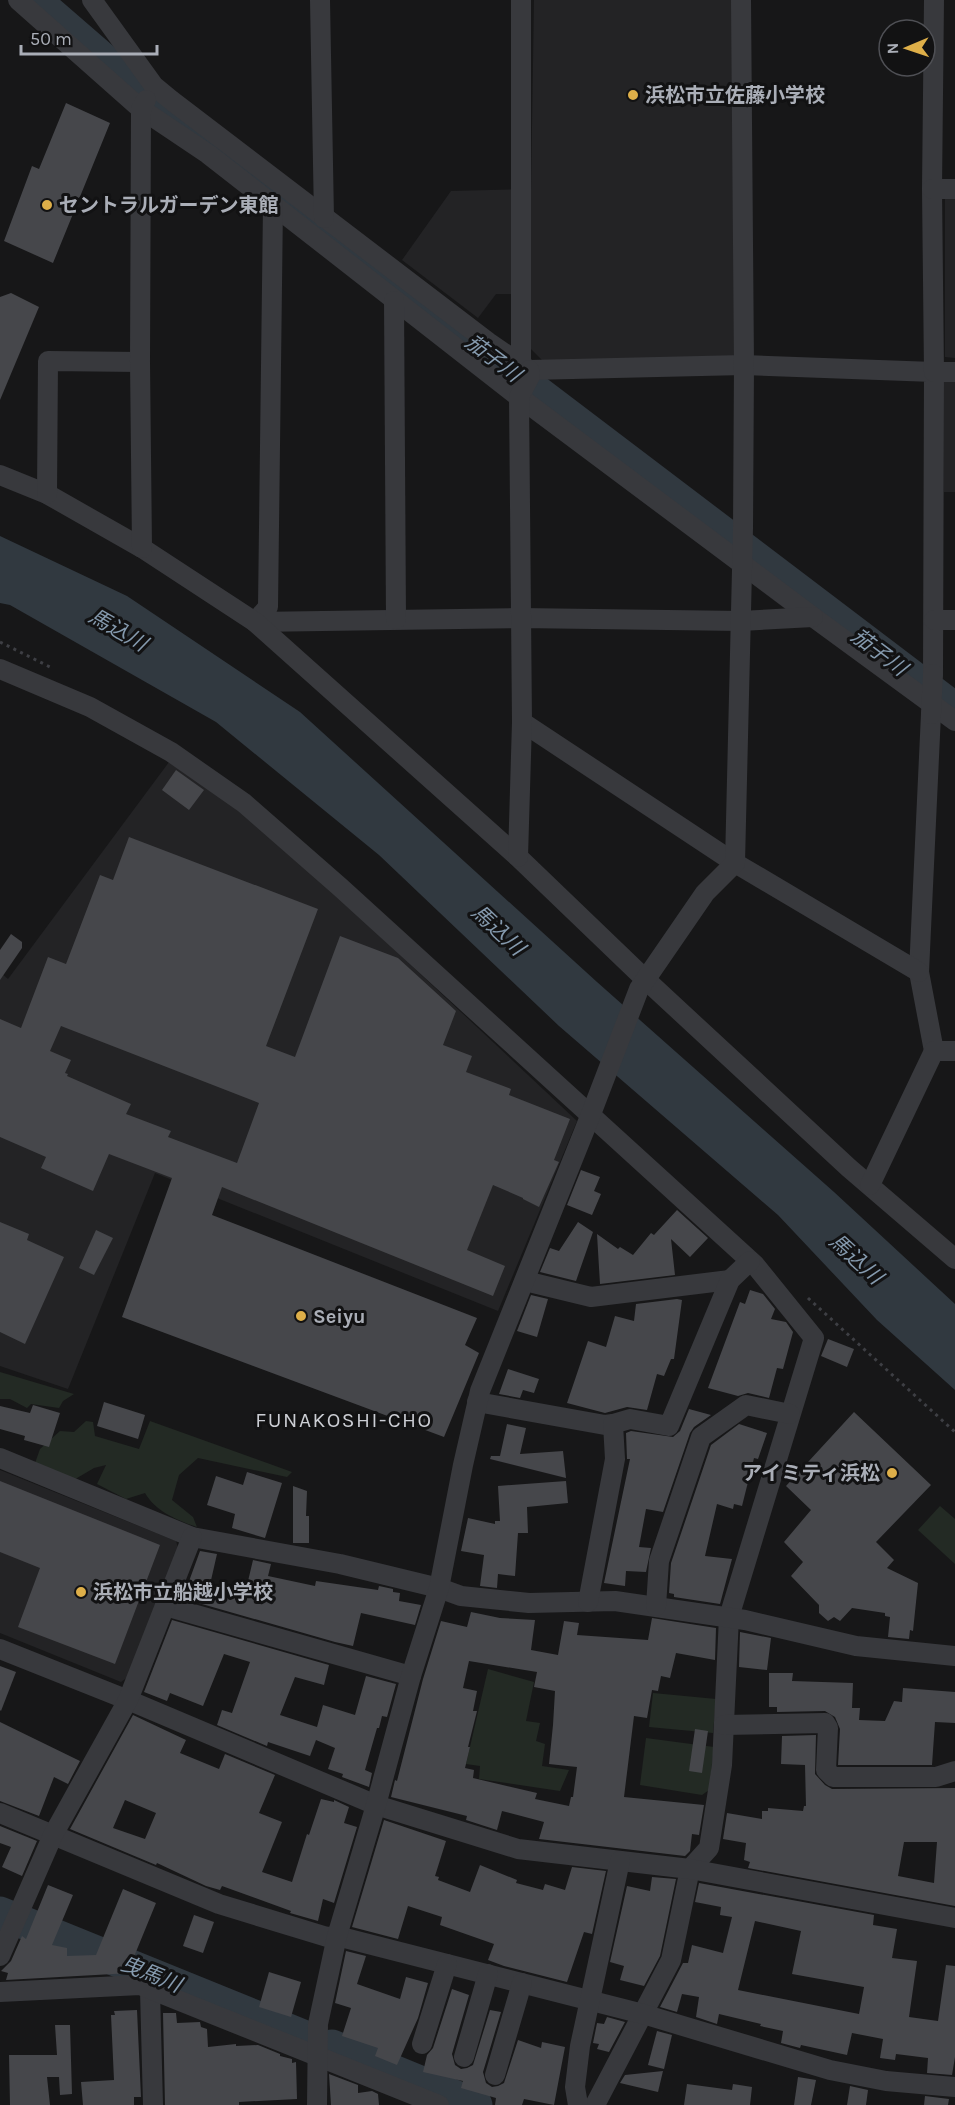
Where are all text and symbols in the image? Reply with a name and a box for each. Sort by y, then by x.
scale bar [21,18,158,56]
north arrow [877,18,937,78]
text: 50 m [30,28,72,50]
text: N [883,42,902,55]
place label: 浜松市立佐藤小学校 [645,84,825,107]
marker: 浜松市立佐藤小学校 [626,88,640,102]
place label: セントラルガーデン東館 [59,194,278,217]
marker: セントラルガーデン東館 [40,198,54,212]
water label: 茄子川 [461,329,527,388]
water label: 馬込川 [85,604,153,657]
water label: 茄子川 [847,623,913,682]
water label: 馬込川 [467,900,531,962]
water label: 馬込川 [825,1229,889,1290]
place label: Seiyu [313,1305,366,1328]
marker: Seiyu [294,1309,308,1323]
district label: FUNAKOSHI-CHO [255,1408,433,1432]
place label: アイミティ浜松 [742,1462,880,1485]
marker: アイミティ浜松 [885,1466,899,1480]
place label: 浜松市立船越小学校 [93,1581,273,1604]
marker: 浜松市立船越小学校 [74,1585,88,1599]
water label: 曳馬川 [117,1951,187,1998]

